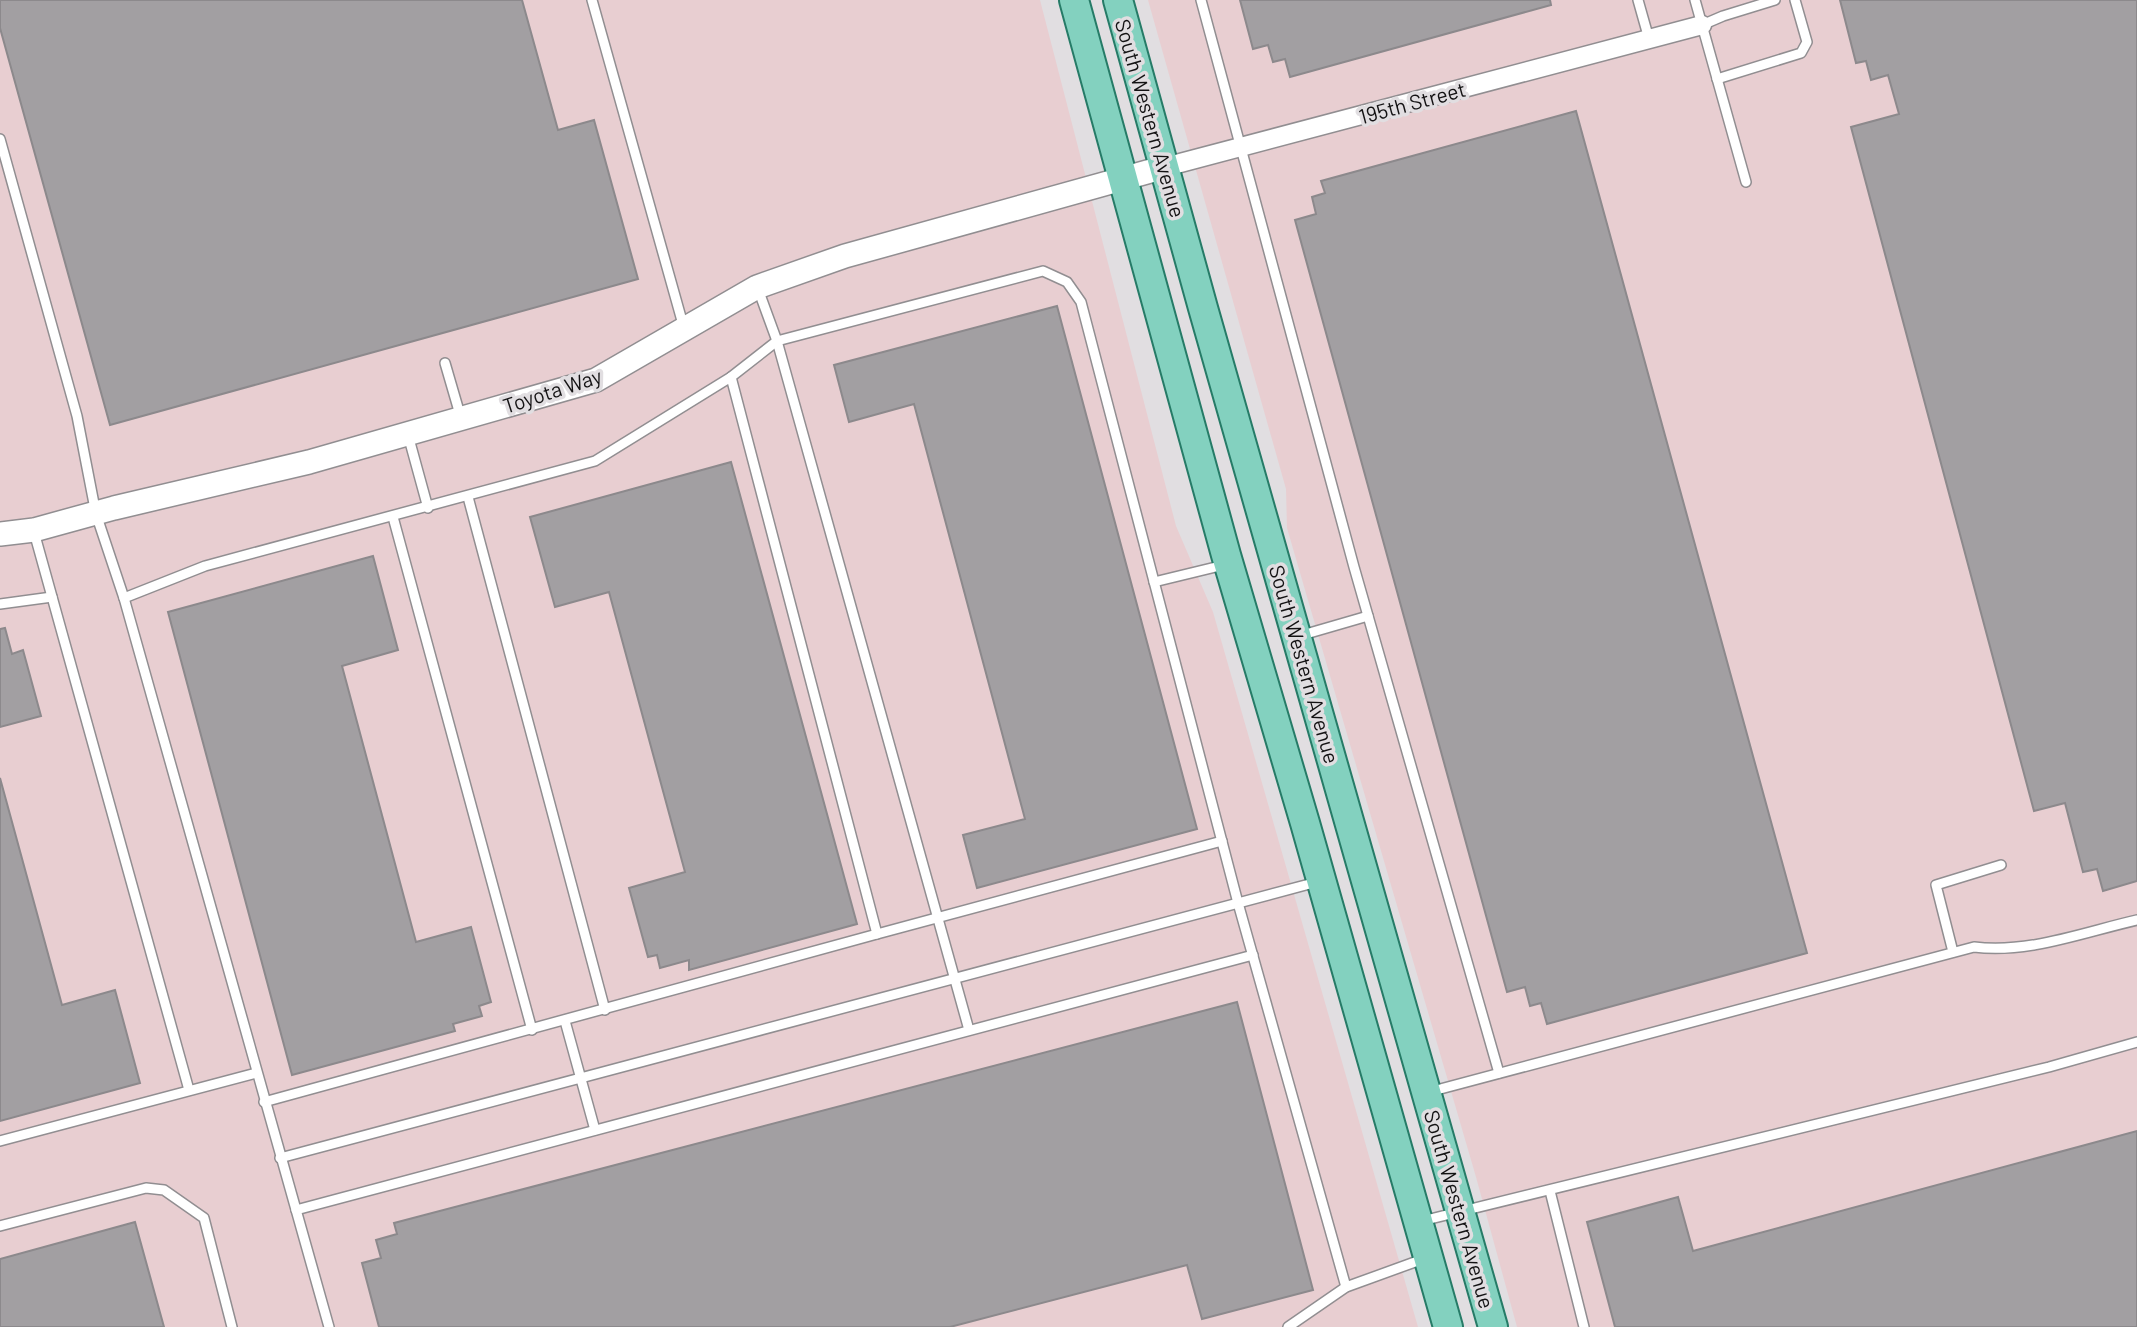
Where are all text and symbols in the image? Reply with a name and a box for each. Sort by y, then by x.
street label: South Western Avenue [1111,16,1191,220]
street label: 195th Street [1356,76,1468,128]
street label: Toyota Way [499,362,605,418]
street label: South Western Avenue [1265,562,1345,766]
street label: South Western Avenue [1420,1107,1500,1311]

